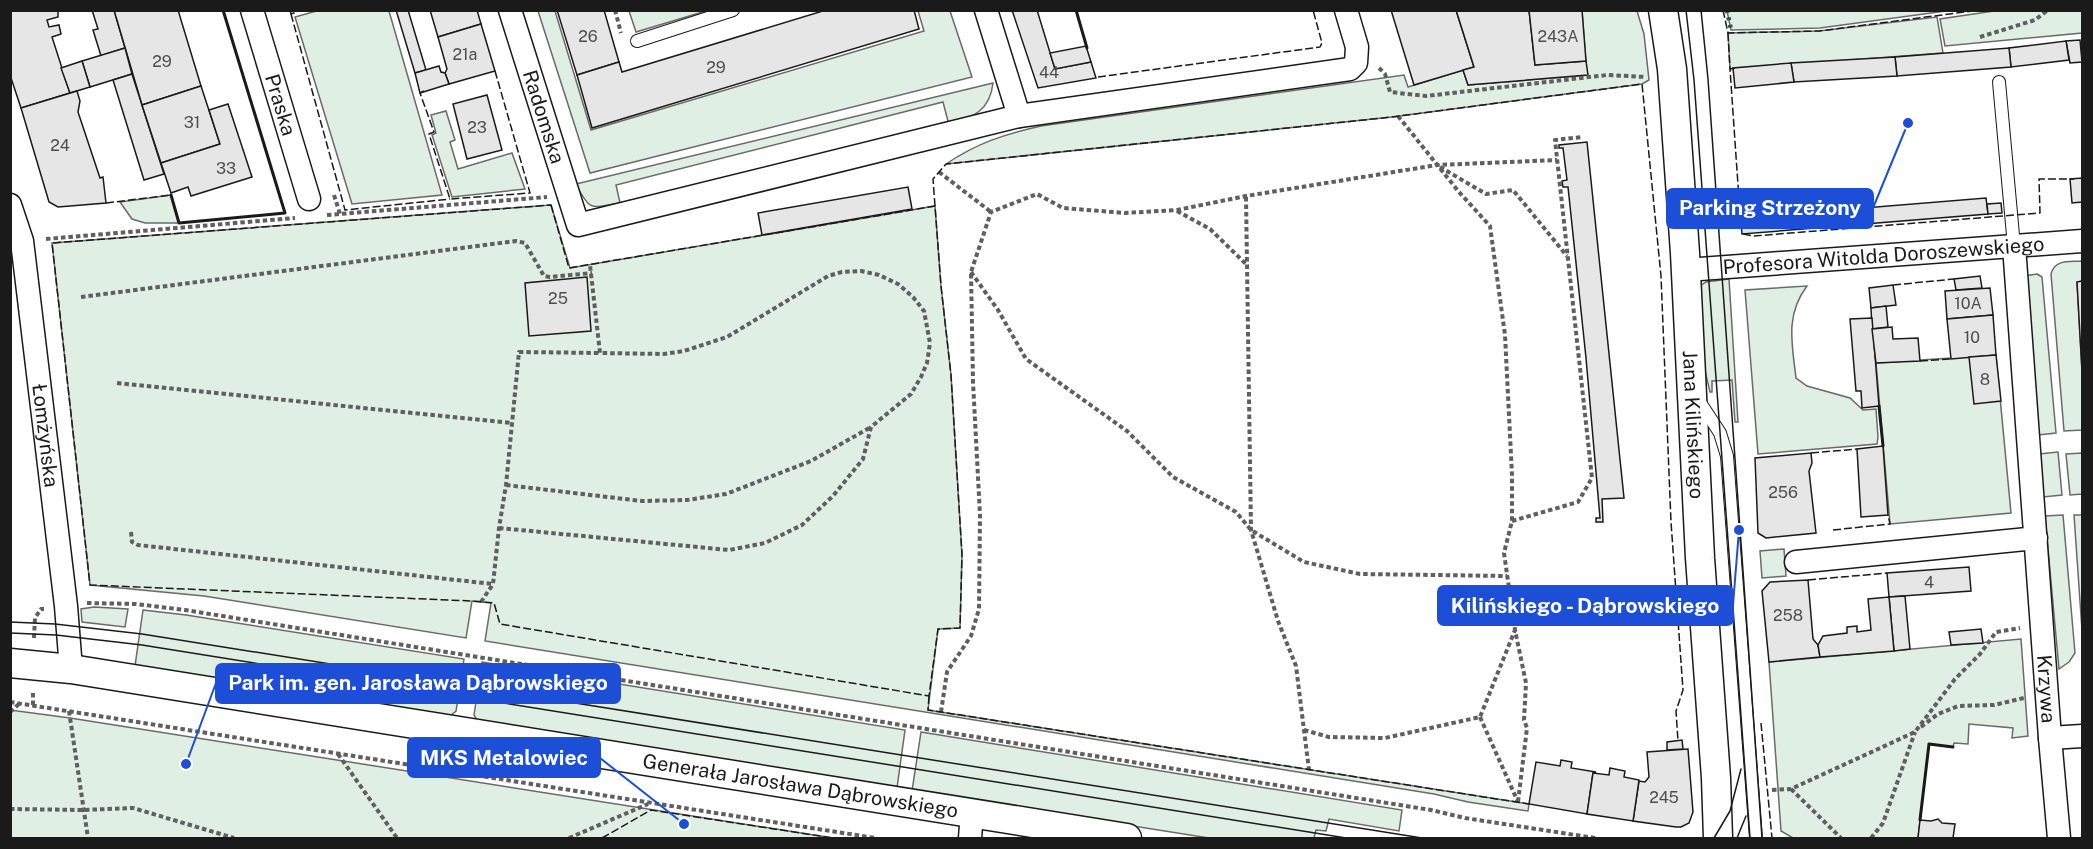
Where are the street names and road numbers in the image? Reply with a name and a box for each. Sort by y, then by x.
street label: Radomska [518,67,570,167]
street label: Praska [260,71,301,139]
street label: Profesora Witolda Doroszewskiego [1722,232,2045,279]
street label: Jana Kilińskiego [1678,350,1709,499]
street label: Łomżyńska [27,383,64,488]
street label: Krzywa [2032,654,2061,724]
street label: Generała Jarosława Dąbrowskiego [641,749,960,823]

